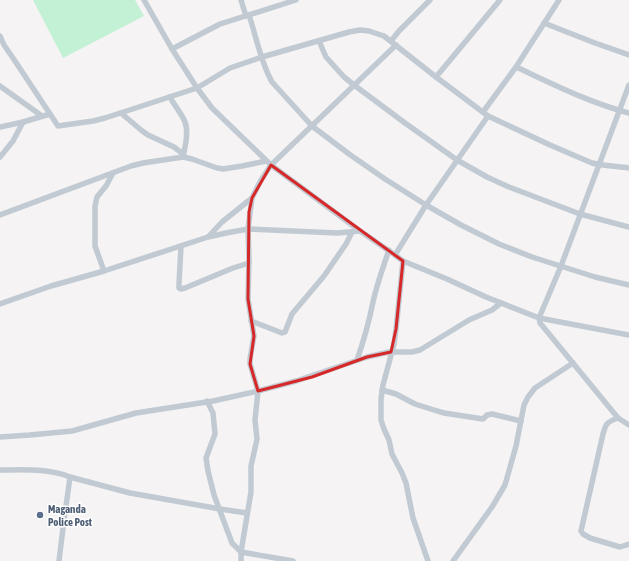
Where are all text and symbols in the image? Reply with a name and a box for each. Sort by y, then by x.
place label: Maganda Police Post [48,503,93,528]
marker: Maganda Police Post [35,510,45,520]

